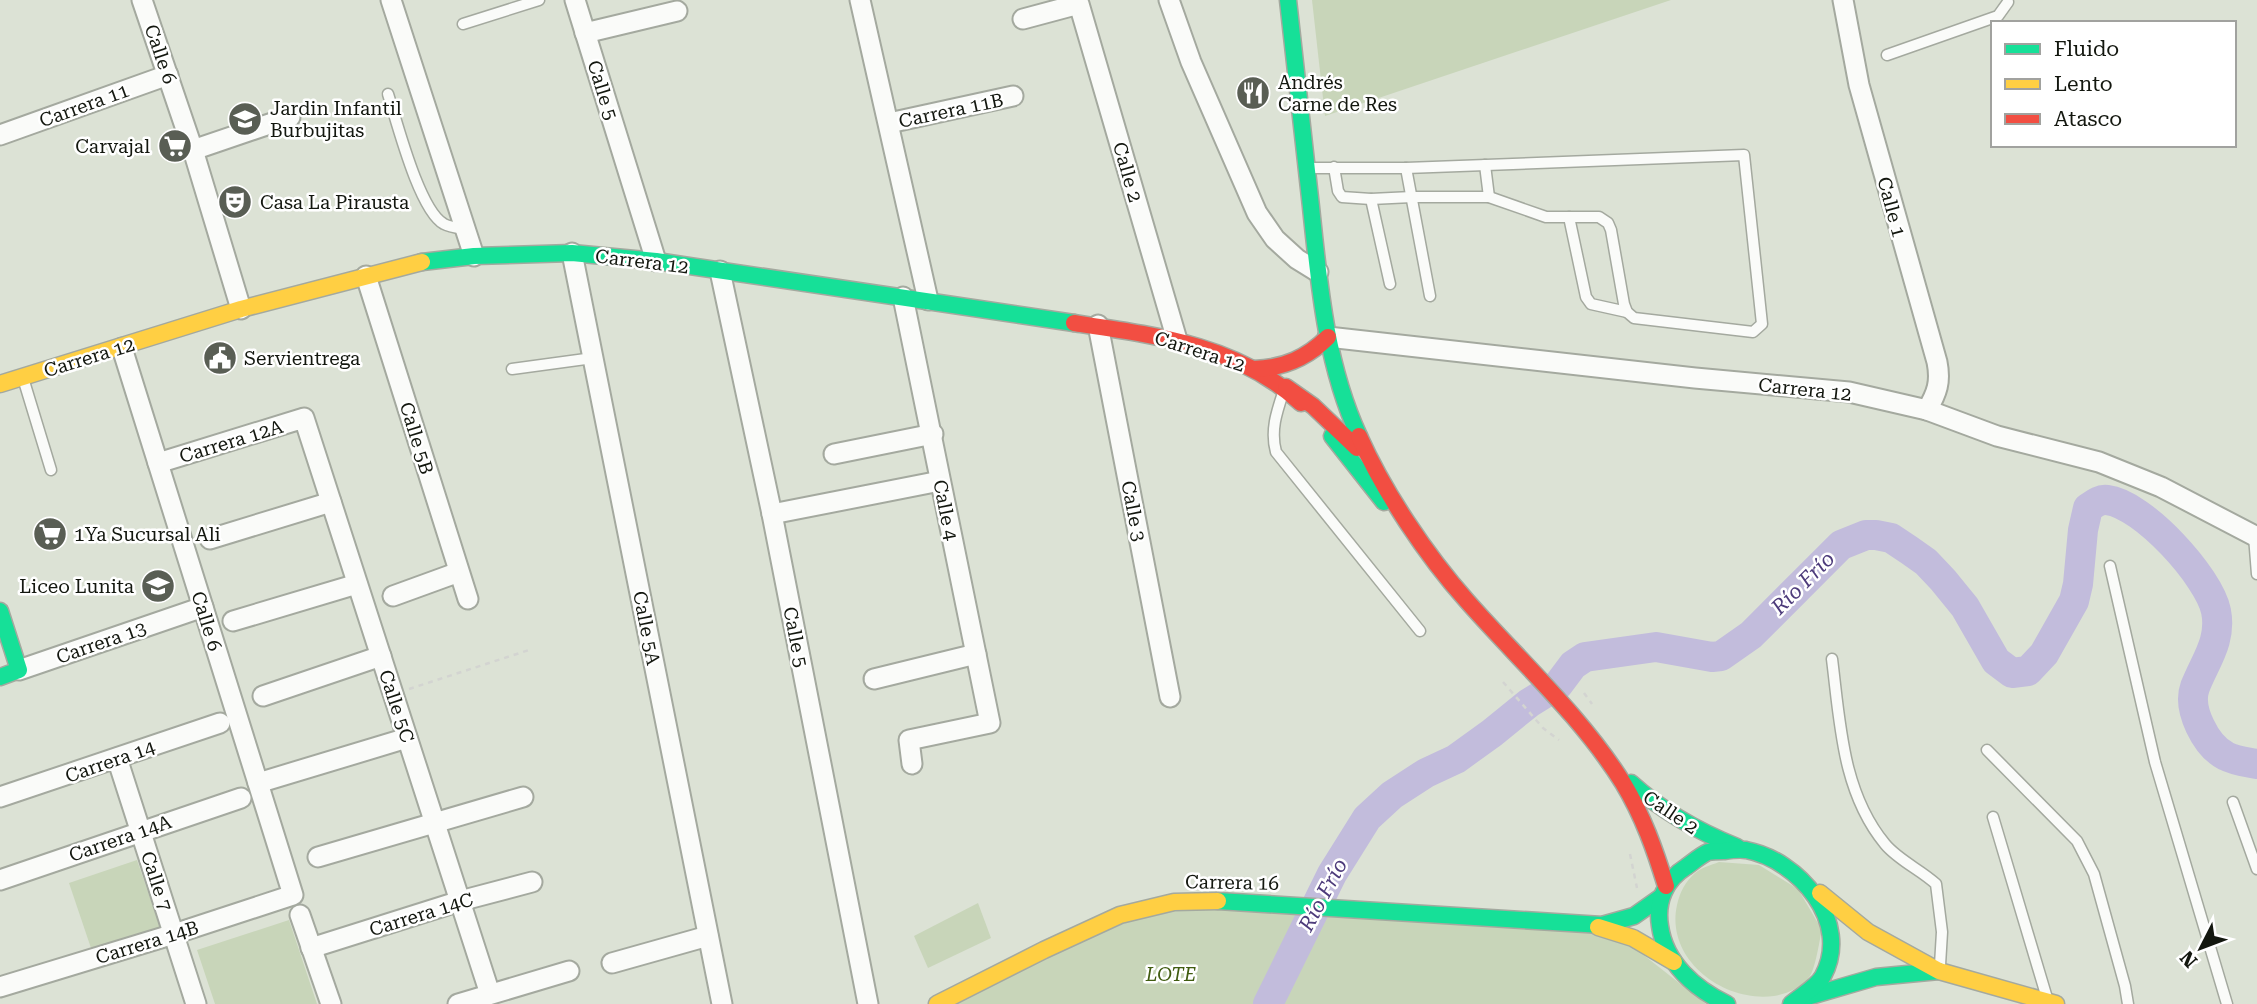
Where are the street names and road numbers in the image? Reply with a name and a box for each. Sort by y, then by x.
street label: Calle 6 [140,21,181,87]
street label: Calle 5 [583,57,623,123]
street label: Carrera 11 [36,79,132,132]
street label: Carrera 11B [897,88,1006,133]
street label: Calle 2 [1108,139,1147,205]
street label: Calle 1 [1872,174,1911,240]
street label: Carrera 12 [594,244,690,279]
street label: Carrera 12 [1152,326,1248,377]
street label: Carrera 12 [41,333,137,382]
street label: Carrera 12 [1757,373,1853,406]
street label: Calle 5B [395,399,438,477]
street label: Carrera 12A [177,415,286,468]
street label: Calle 4 [928,478,963,543]
street label: Calle 3 [1116,479,1151,543]
street label: Calle 6 [187,588,227,654]
street label: Calle 5A [628,589,665,668]
street label: Calle 5 [778,605,813,669]
street label: Carrera 13 [53,616,149,669]
street label: Calle 5C [374,667,419,745]
street label: Carrera 14 [62,735,159,788]
street label: Calle 2 [1639,786,1703,839]
street label: Carrera 14A [66,810,175,867]
street label: Calle 7 [136,848,177,914]
street label: Carrera 16 [1185,870,1279,895]
street label: Carrera 14C [366,888,476,941]
street label: Carrera 14B [93,916,201,969]

